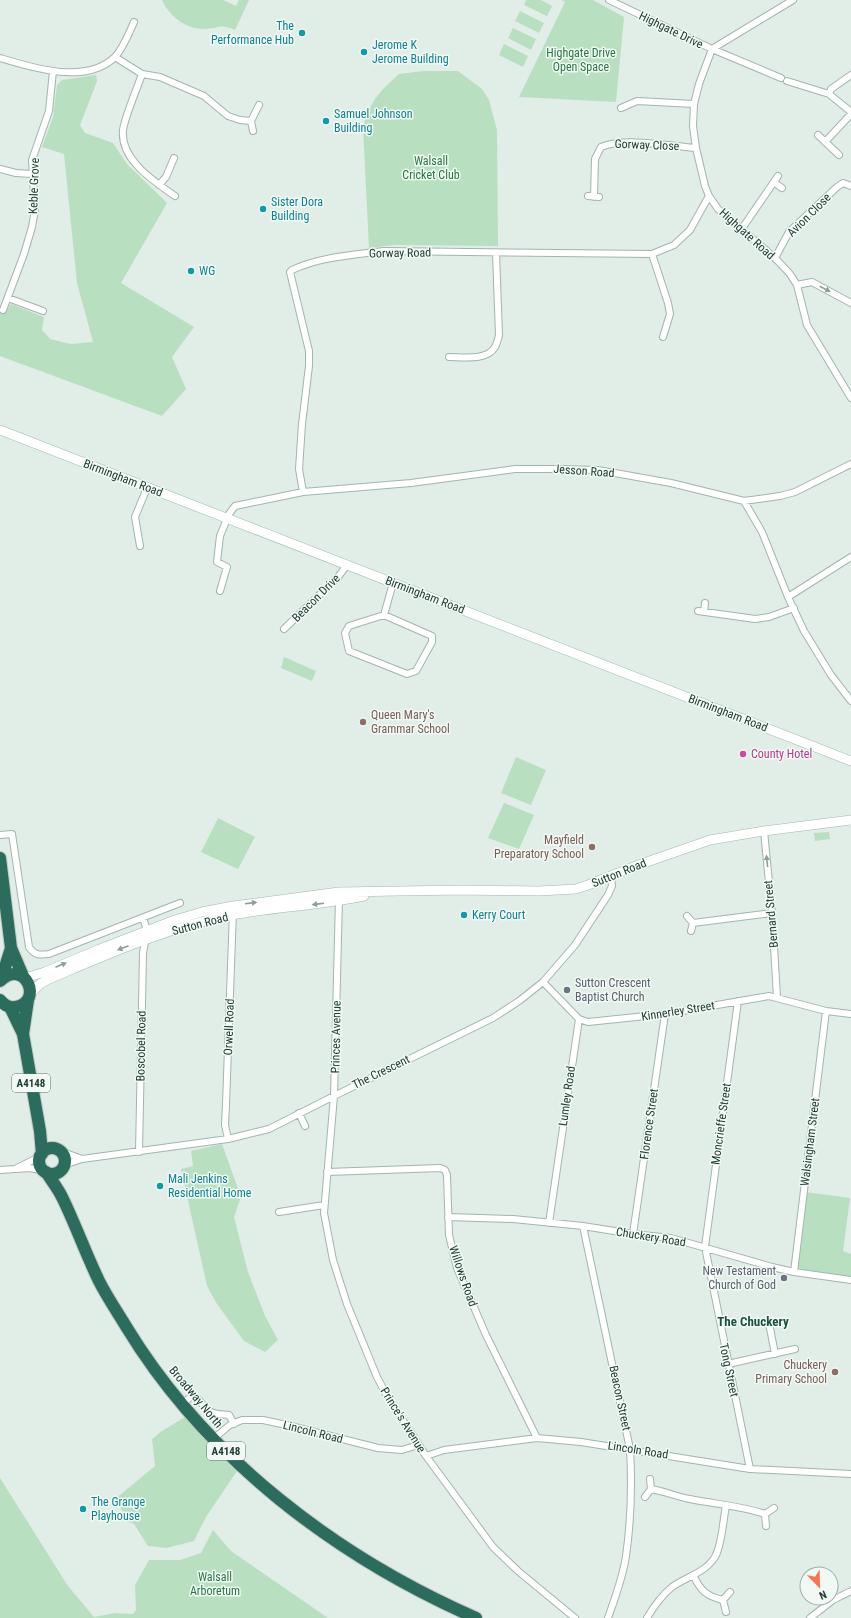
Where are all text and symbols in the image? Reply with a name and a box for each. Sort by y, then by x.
street label: Highgate Drive [637,8,706,52]
place label: The Performance Hub [211,19,294,47]
marker: The Performance Hub [297,28,307,38]
place label: Jerome K Jerome Building [372,38,449,66]
park label: Highgate Drive Open Space [546,46,616,74]
marker: Jerome K Jerome Building [359,47,369,57]
place label: Samuel Johnson Building [334,107,413,135]
marker: Samuel Johnson Building [321,116,331,126]
street label: Gorway Close [614,137,680,153]
park label: Walsall Cricket Club [402,154,460,182]
street label: Keble Grove [26,157,42,214]
street label: Avion Close [784,190,834,240]
place label: Sister Dora Building [271,195,323,223]
marker: Sister Dora Building [258,204,268,214]
street label: Highgate Road [716,206,778,263]
street label: Gorway Road [369,245,431,261]
place label: WG [199,264,215,278]
marker: WG [186,266,196,276]
one-way arrow [819,285,831,292]
street label: Birmingham Road [81,456,165,500]
street label: Jesson Road [553,462,615,480]
street label: Beacon Drive [289,571,343,625]
street label: Birmingham Road [383,573,467,617]
street label: Birmingham Road [686,691,770,735]
place label: Queen Mary's Grammar School [371,708,450,736]
marker: Queen Mary's Grammar School [358,717,368,727]
place label: County Hotel [751,747,812,761]
marker: County Hotel [738,749,748,759]
place label: Mayfield Preparatory School [494,833,584,861]
marker: Mayfield Preparatory School [587,842,597,852]
one-way arrow [763,855,770,867]
street label: Sutton Road [590,856,648,890]
street label: Bernard Street [761,879,781,948]
one-way arrow [245,900,257,907]
one-way arrow [312,901,324,907]
place label: Kerry Court [472,908,526,922]
street label: Sutton Road [170,910,230,938]
marker: Kerry Court [459,910,469,920]
one-way arrow [117,946,129,952]
one-way arrow [56,962,67,968]
place label: Sutton Crescent Baptist Church [575,976,651,1004]
marker: Sutton Crescent Baptist Church [562,985,572,995]
street label: Orwell Road [221,998,237,1056]
street label: Kinnerley Street [640,998,716,1024]
street label: Princes Avenue [328,1000,344,1074]
street label: Boscobel Road [133,1010,149,1081]
street label: The Crescent [350,1052,413,1092]
street label: Lumley Road [556,1065,578,1127]
road number: A4148 [12,1074,50,1092]
street label: Moncrieffe Street [708,1082,734,1166]
street label: Florence Street [637,1087,661,1160]
street label: Walsingham Street [798,1097,822,1187]
place label: Mali Jenkins Residential Home [168,1172,252,1200]
marker: Mali Jenkins Residential Home [155,1181,165,1191]
street label: Chuckery Road [615,1225,687,1249]
street label: Willows Road [446,1244,480,1308]
place label: New Testament Church of God [703,1264,776,1292]
marker: New Testament Church of God [779,1273,789,1283]
district label: The Chuckery [717,1314,789,1329]
street label: Tong Street [717,1342,742,1398]
place label: Chuckery Primary School [755,1358,827,1386]
street label: Broadway North [166,1363,226,1431]
street label: Beacon Street [606,1364,634,1432]
marker: Chuckery Primary School [830,1367,840,1377]
street label: Prince's Avenue [377,1385,429,1456]
street label: Lincoln Road [282,1418,344,1446]
street label: Lincoln Road [607,1438,669,1462]
road number: A4148 [207,1442,245,1460]
place label: The Grange Playhouse [91,1495,145,1523]
marker: The Grange Playhouse [78,1504,88,1514]
north arrow [799,1566,839,1606]
park label: Walsall Arboretum [190,1570,240,1598]
text: N [817,1587,828,1602]

